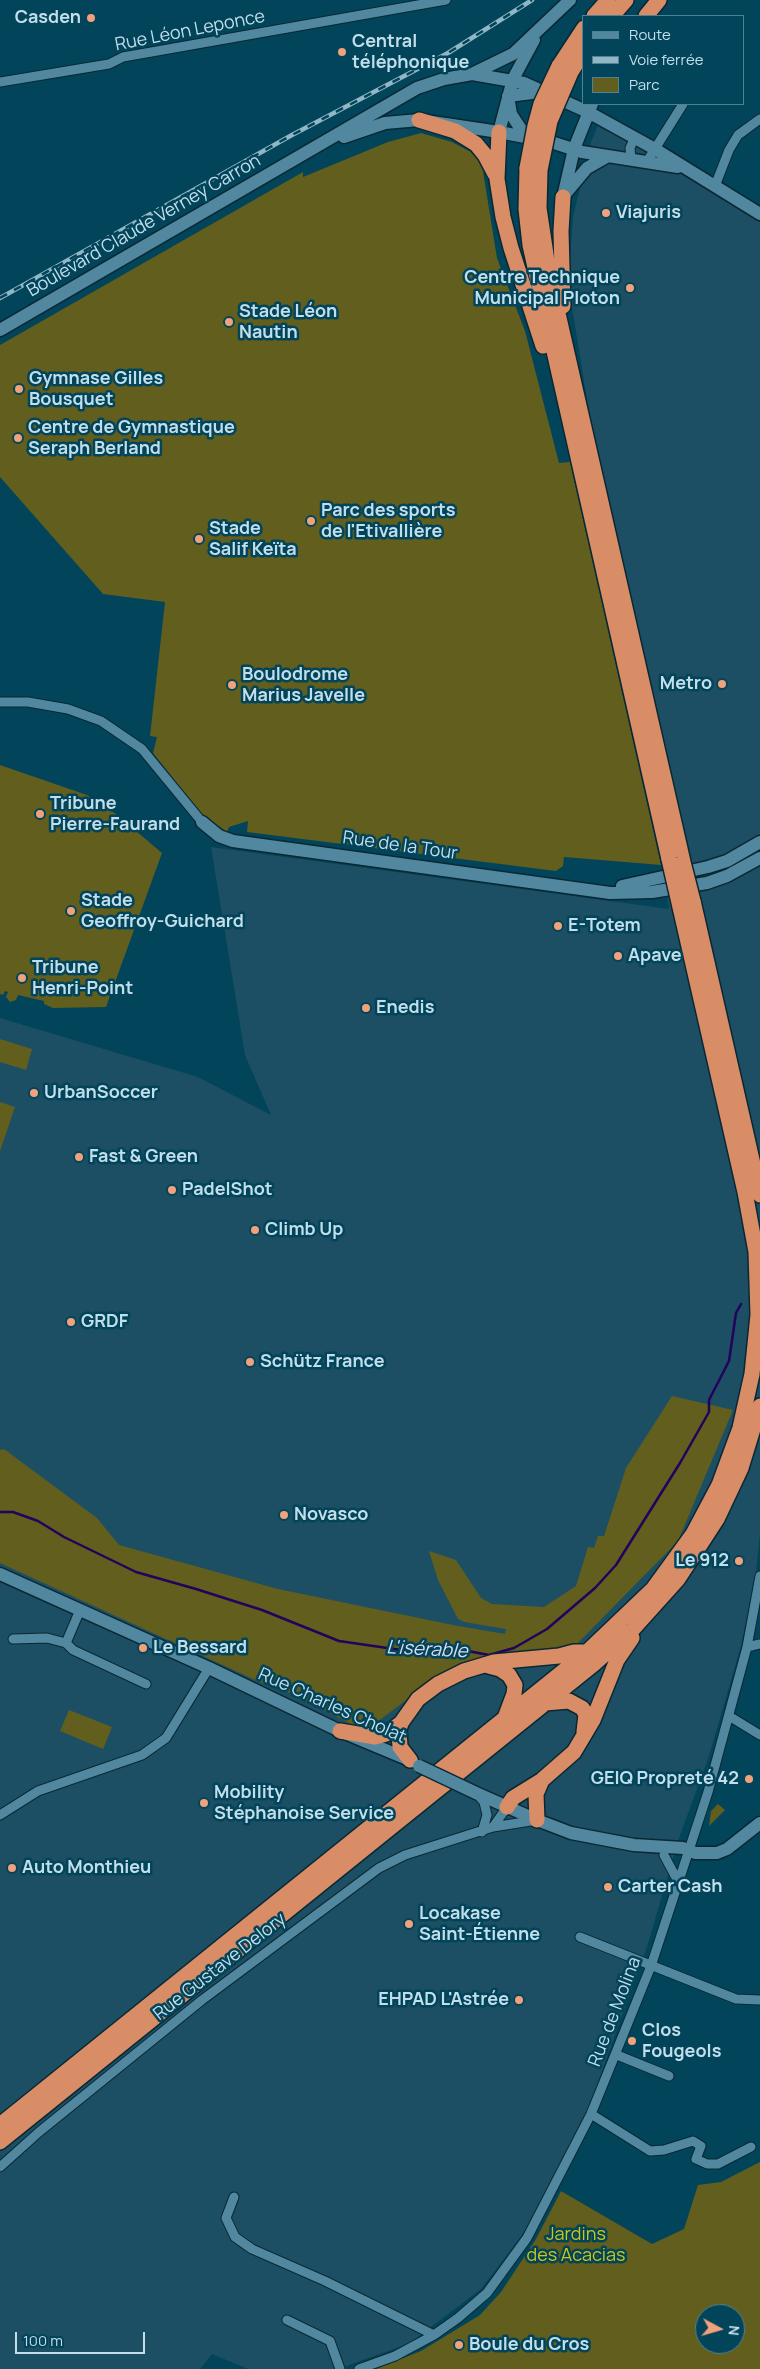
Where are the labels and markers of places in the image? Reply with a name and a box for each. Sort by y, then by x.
place label: Casden [15,7,81,29]
marker: Casden [85,12,97,24]
place label: Central téléphonique [352,31,469,74]
marker: Central téléphonique [336,46,348,58]
place label: Viajuris [616,202,681,224]
marker: Viajuris [600,207,612,219]
place label: Centre Technique Municipal Ploton [464,267,620,310]
marker: Centre Technique Municipal Ploton [624,282,636,294]
place label: Stade Léon Nautin [239,301,337,344]
marker: Stade Léon Nautin [223,316,235,328]
place label: Gymnase Gilles Bousquet [29,368,163,410]
marker: Gymnase Gilles Bousquet [13,383,25,395]
place label: Centre de Gymnastique Seraph Berland [28,417,235,459]
marker: Centre de Gymnastique Seraph Berland [12,432,24,444]
place label: Parc des sports de l'Etivallière [321,500,456,542]
marker: Parc des sports de l'Etivallière [305,515,317,527]
place label: Stade Salif Keïta [209,518,297,560]
marker: Stade Salif Keïta [193,533,205,545]
place label: Boulodrome Marius Javelle [242,664,365,706]
place label: Metro [660,673,712,695]
marker: Metro [716,678,728,690]
marker: Boulodrome Marius Javelle [226,679,238,691]
place label: Tribune Pierre-Faurand [50,793,180,836]
marker: Tribune Pierre-Faurand [34,808,46,820]
place label: Stade Geoffroy-Guichard [81,890,244,932]
marker: Stade Geoffroy-Guichard [65,905,77,917]
place label: E-Totem [568,915,641,937]
marker: E-Totem [552,920,564,932]
place label: Apave [628,945,682,967]
marker: Apave [612,950,624,962]
place label: Tribune Henri-Point [32,957,133,1000]
marker: Tribune Henri-Point [16,972,28,984]
place label: Enedis [376,997,434,1019]
marker: Enedis [360,1002,372,1014]
place label: UrbanSoccer [44,1082,158,1104]
marker: UrbanSoccer [28,1087,40,1099]
place label: Fast & Green [89,1146,198,1168]
marker: Fast & Green [73,1151,85,1163]
place label: PadelShot [182,1179,273,1201]
marker: PadelShot [166,1184,178,1196]
place label: Climb Up [265,1219,343,1241]
marker: Climb Up [249,1224,261,1236]
place label: GRDF [81,1311,128,1333]
marker: GRDF [65,1316,77,1328]
place label: Schütz France [260,1351,384,1373]
marker: Schütz France [244,1356,256,1368]
place label: Novasco [294,1504,368,1526]
marker: Novasco [278,1509,290,1521]
place label: Le 912 [675,1550,729,1572]
marker: Le 912 [733,1555,745,1567]
place label: Le Bessard [153,1637,247,1659]
marker: Le Bessard [137,1642,149,1654]
place label: GEIQ Propreté 42 [591,1768,739,1790]
marker: GEIQ Propreté 42 [743,1773,755,1785]
place label: Mobility Stéphanoise Service [214,1782,394,1825]
marker: Mobility Stéphanoise Service [198,1797,210,1809]
place label: Auto Monthieu [22,1857,151,1879]
marker: Auto Monthieu [6,1862,18,1874]
place label: Carter Cash [618,1876,722,1898]
marker: Carter Cash [602,1881,614,1893]
place label: Locakase Saint-Étienne [419,1903,540,1946]
marker: Locakase Saint-Étienne [403,1918,415,1930]
place label: EHPAD L'Astrée [378,1989,509,2011]
marker: EHPAD L'Astrée [513,1994,525,2006]
place label: Clos Fougeols [642,2020,721,2062]
marker: Clos Fougeols [626,2035,638,2047]
place label: Boule du Cros [469,2334,589,2356]
marker: Boule du Cros [453,2339,465,2351]

